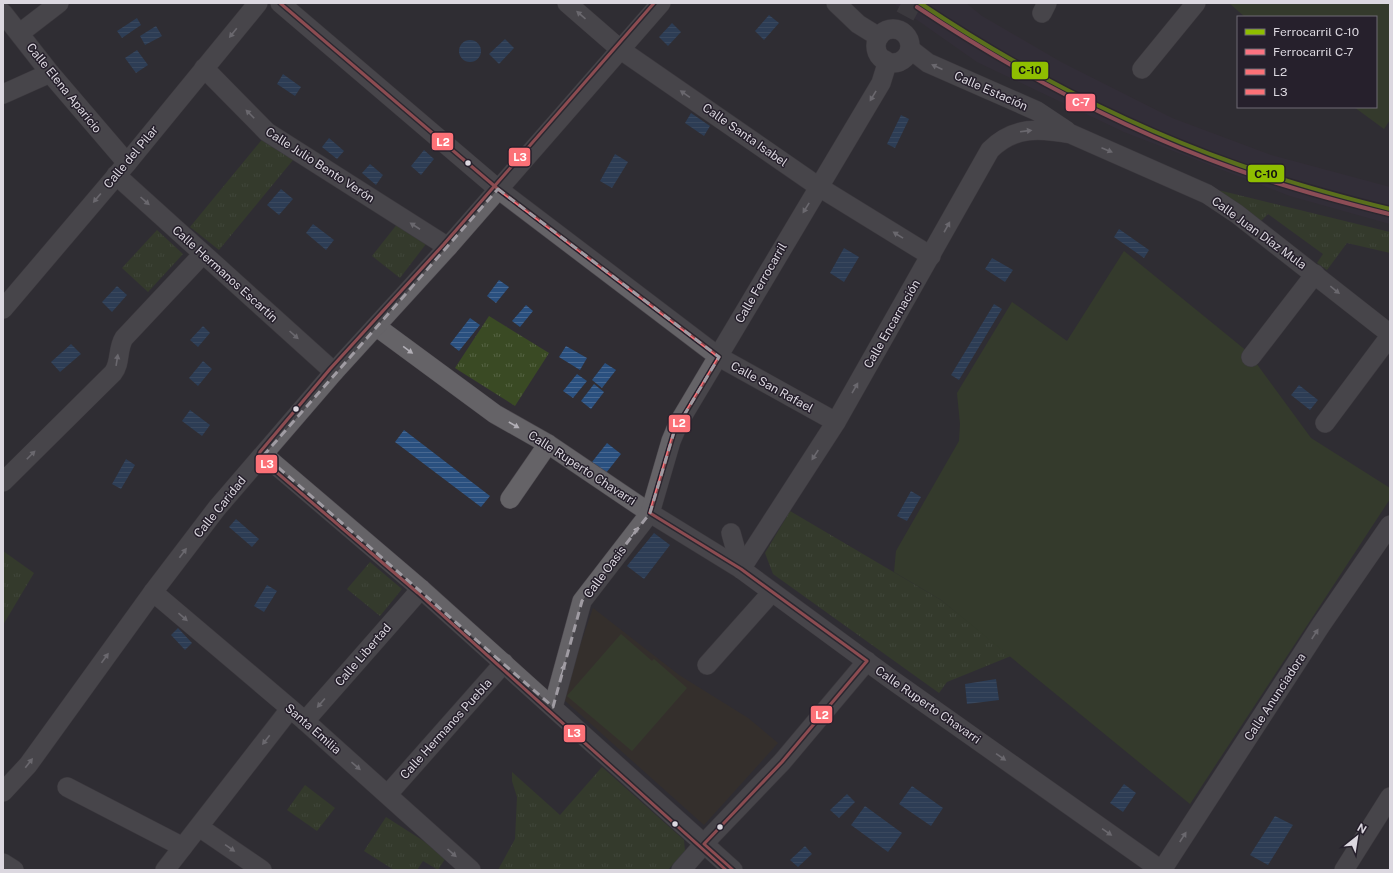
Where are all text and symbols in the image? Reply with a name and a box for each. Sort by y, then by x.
one-way arrow [576,11,587,20]
legend [1237,16,1377,108]
text: Ferrocarril C-10 [1273,25,1359,39]
one-way arrow [228,28,237,39]
street label: Calle Elena Aparicio [24,40,105,136]
text: Ferrocarril C-7 [1273,45,1354,59]
line badge: C-10 [1011,61,1049,80]
one-way arrow [931,63,943,70]
text: C-10 [1018,64,1042,76]
text: L2 [1273,65,1287,79]
street label: Calle Estación [952,69,1030,113]
text: L3 [1273,85,1288,99]
one-way arrow [680,90,690,98]
one-way arrow [870,90,877,102]
line badge: C-7 [1065,93,1096,112]
text: C-7 [1072,96,1090,108]
street label: Calle Santa Isabel [700,100,790,170]
one-way arrow [245,109,255,119]
street label: Calle del Pilar [101,123,161,191]
street label: Calle Julio Bento Verón [263,125,377,206]
one-way arrow [1020,128,1032,134]
line badge: L2 [431,132,454,151]
text: L2 [436,136,450,148]
one-way arrow [1101,146,1113,153]
line badge: L3 [508,147,531,167]
text: L3 [513,151,527,163]
unlabelled marker [463,158,473,168]
line badge: C-10 [1247,164,1285,183]
text: C-10 [1254,168,1278,180]
one-way arrow [92,193,101,203]
street label: Calle Juan Díaz Mula [1209,194,1309,272]
one-way arrow [140,197,150,206]
one-way arrow [802,203,810,213]
one-way arrow [944,221,951,233]
one-way arrow [410,222,420,230]
street label: Calle Hermanos Escartín [169,223,281,325]
one-way arrow [892,232,904,239]
street label: Calle Ferrocarril [732,240,790,326]
street label: Calle Encarnación [861,277,923,371]
one-way arrow [1330,286,1341,295]
one-way arrow [289,330,298,339]
one-way arrow [403,346,413,354]
one-way arrow [114,354,120,366]
street label: Calle San Rafael [728,359,816,416]
one-way arrow [852,382,859,394]
unlabelled marker [291,404,301,414]
line badge: L2 [668,414,691,433]
text: L2 [672,417,686,429]
one-way arrow [508,421,520,428]
street label: Calle Ruperto Chavarri [526,428,638,508]
one-way arrow [811,449,818,461]
one-way arrow [26,450,36,460]
line badge: L3 [255,454,278,474]
text: L3 [260,458,274,470]
street label: Calle Caridad [191,474,249,540]
one-way arrow [631,527,639,537]
street label: Calle Oasis [581,543,629,601]
one-way arrow [178,548,187,559]
one-way arrow [177,613,188,622]
street label: Calle Libertad [332,621,394,689]
one-way arrow [1311,629,1319,639]
street label: Calle Anunciadora [1241,651,1309,743]
one-way arrow [101,653,109,663]
one-way arrow [560,663,566,675]
street label: Calle Ruperto Chavarri [873,663,983,747]
street label: Calle Hermanos Puebla [397,676,495,782]
one-way arrow [317,697,326,708]
street label: Santa Emilia [282,701,344,757]
line badge: L2 [810,705,833,724]
text: L2 [815,709,829,721]
line badge: L3 [563,724,586,743]
text: L3 [567,727,581,739]
one-way arrow [262,735,271,746]
one-way arrow [996,753,1006,761]
one-way arrow [25,758,33,769]
one-way arrow [350,761,361,770]
north arrow [1337,817,1377,857]
unlabelled marker [670,819,680,829]
text: N [1355,821,1369,836]
unlabelled marker [715,822,725,832]
one-way arrow [1102,828,1112,836]
one-way arrow [1180,831,1187,843]
one-way arrow [225,844,236,852]
one-way arrow [447,848,457,857]

